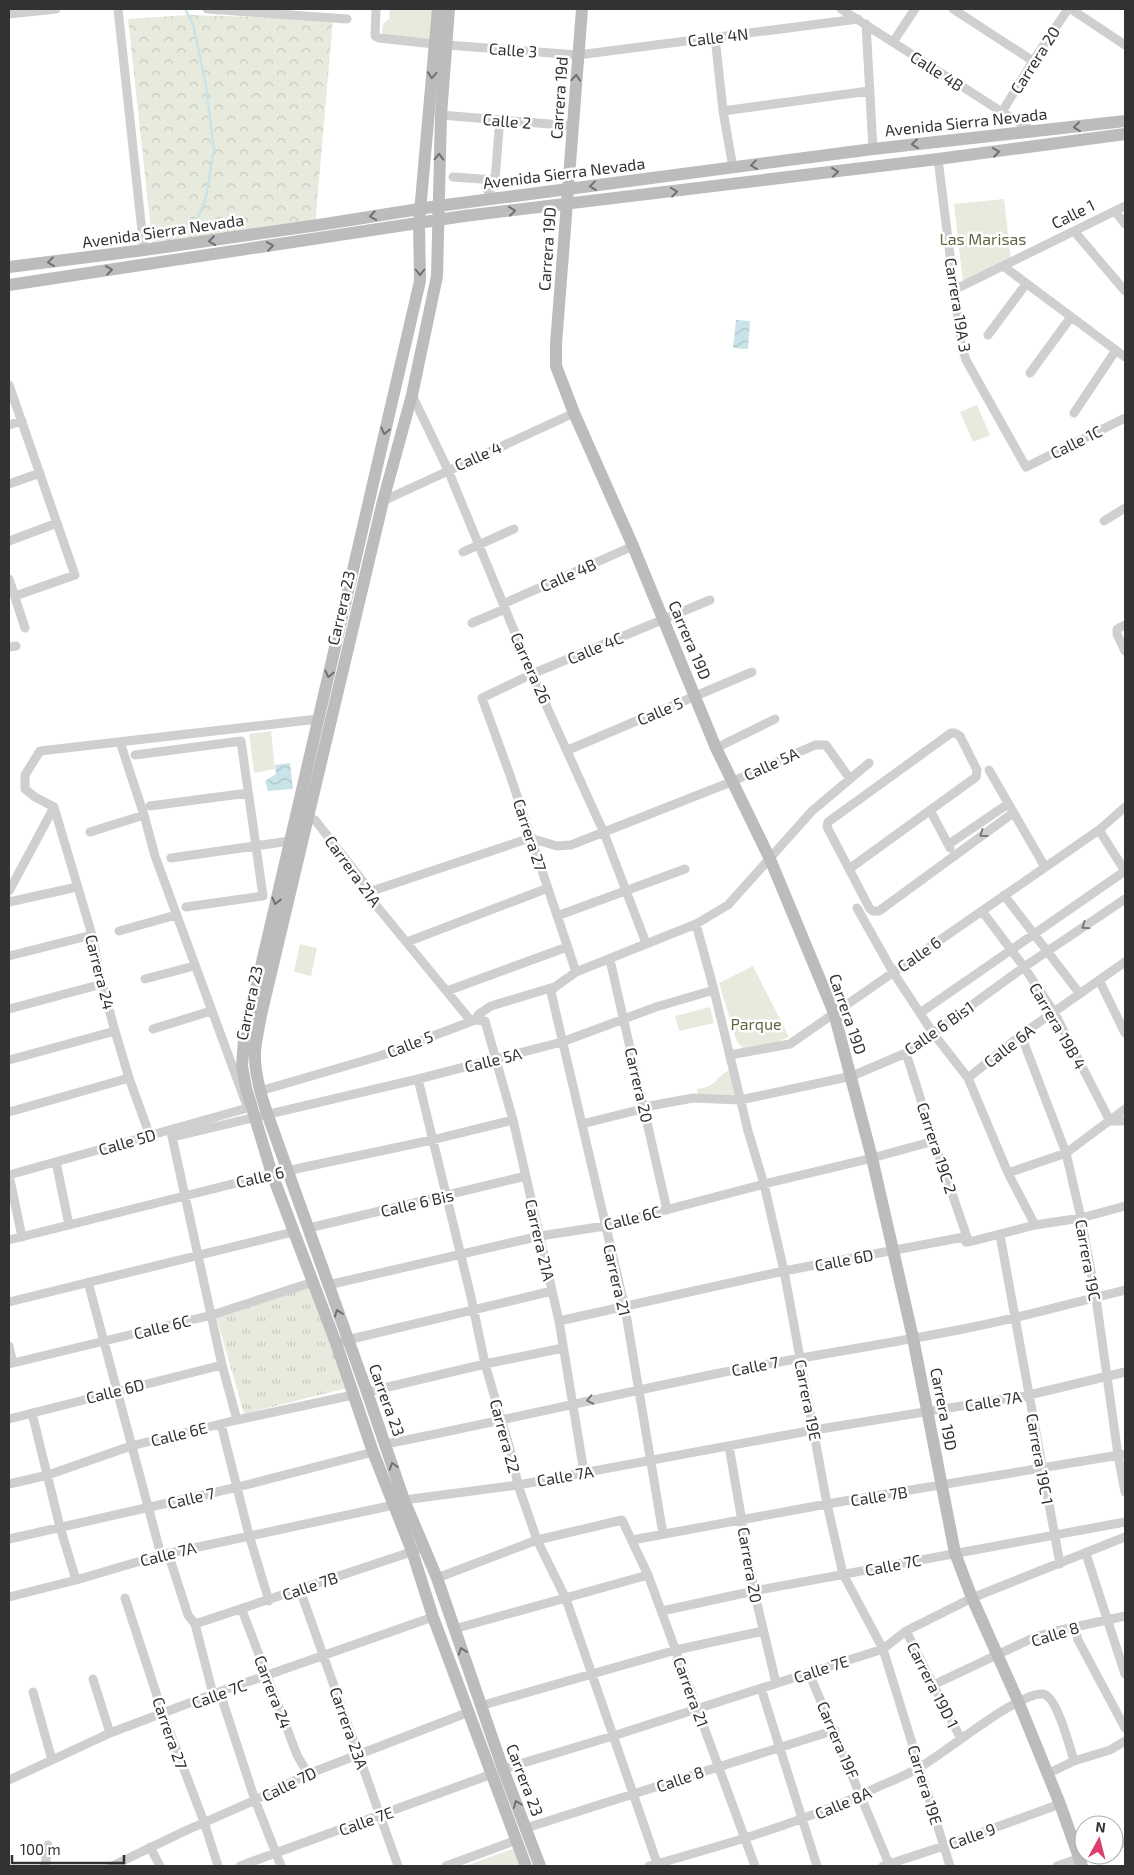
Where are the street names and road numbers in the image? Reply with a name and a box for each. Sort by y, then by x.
street label: Carrera 20 [1006,22,1063,97]
street label: Calle 4N [687,23,749,50]
street label: Calle 3 [488,38,538,61]
street label: Calle 4B [907,46,967,95]
street label: Carrera 19d [546,56,571,140]
street label: Avenida Sierra Nevada [884,104,1048,139]
street label: Calle 2 [482,109,532,132]
street label: Avenida Sierra Nevada [482,153,646,192]
street label: Calle 1 [1048,195,1098,232]
street label: Carrera 19D [534,206,559,292]
street label: Avenida Sierra Nevada [81,210,245,251]
street label: Carrera 19A 3 [942,256,975,354]
street label: Calle 1C [1047,421,1105,462]
street label: Calle 4 [451,437,504,474]
street label: Calle 4B [537,554,599,595]
street label: Carrera 23 [323,569,358,647]
street label: Carrera 19D [665,597,716,682]
street label: Calle 4C [564,627,625,668]
street label: Carrera 26 [507,629,556,706]
street label: Calle 5 [634,692,686,729]
street label: Calle 5A [740,743,801,784]
street label: Carrera 27 [510,796,551,873]
street label: Carrera 21A [321,831,386,910]
street label: Carrera 24 [82,932,119,1012]
street label: Calle 6 [893,932,944,975]
street label: Carrera 23 [231,964,266,1042]
street label: Carrera 19D [826,971,871,1057]
street label: Carrera 19B 4 [1026,979,1091,1073]
street label: Calle 6 Bis1 [900,997,977,1059]
street label: Calle 6A [980,1020,1038,1071]
street label: Calle 5 [384,1026,436,1061]
street label: Calle 5A [462,1043,523,1076]
street label: Carrera 20 [622,1045,657,1124]
street label: Carrera 19C 2 [914,1100,961,1196]
street label: Calle 5D [96,1124,158,1159]
street label: Calle 6 [234,1162,286,1191]
street label: Calle 6 Bis [379,1185,455,1220]
street label: Carrera 21A [522,1197,559,1283]
street label: Calle 6C [602,1201,662,1234]
street label: Carrera 19C [1072,1218,1105,1302]
street label: Carrera 21 [600,1242,635,1318]
street label: Calle 6D [813,1245,875,1274]
street label: Calle 6C [132,1310,192,1343]
street label: Calle 7 [730,1352,780,1379]
street label: Carrera 19E [791,1358,826,1442]
street label: Carrera 23 [366,1361,409,1439]
street label: Carrera 19D [927,1366,962,1452]
street label: Calle 6D [84,1374,146,1407]
street label: Calle 7A [963,1386,1023,1415]
street label: Carrera 22 [486,1397,524,1475]
street label: Carrera 19C 1 [1023,1412,1058,1506]
street label: Calle 6E [149,1417,209,1450]
street label: Calle 7A [535,1461,595,1490]
street label: Calle 7B [849,1482,909,1509]
street label: Calle 7 [165,1483,216,1512]
street label: Carrera 20 [734,1526,766,1604]
street label: Calle 7A [138,1537,198,1570]
street label: Calle 7C [863,1550,923,1579]
street label: Calle 7B [279,1567,340,1604]
street label: Calle 8 [1029,1617,1081,1650]
street label: Carrera 19D 1 [904,1639,963,1731]
street label: Calle 7E [791,1651,851,1686]
street label: Carrera 24 [251,1653,296,1731]
street label: Carrera 21 [670,1654,713,1729]
street label: Calle 7C [189,1675,249,1712]
street label: Carrera 23A [327,1684,372,1772]
street label: Carrera 27 [149,1694,192,1771]
street label: Carrera 19F [814,1698,863,1782]
street label: Carrera 23 [503,1741,548,1819]
street label: Carrera 19E [904,1743,947,1827]
street label: Calle 7D [258,1762,319,1805]
street label: Calle 8 [653,1762,706,1796]
street label: Calle 8A [812,1782,874,1823]
street label: Calle 7E [336,1802,396,1839]
street label: Calle 9 [946,1818,998,1853]

